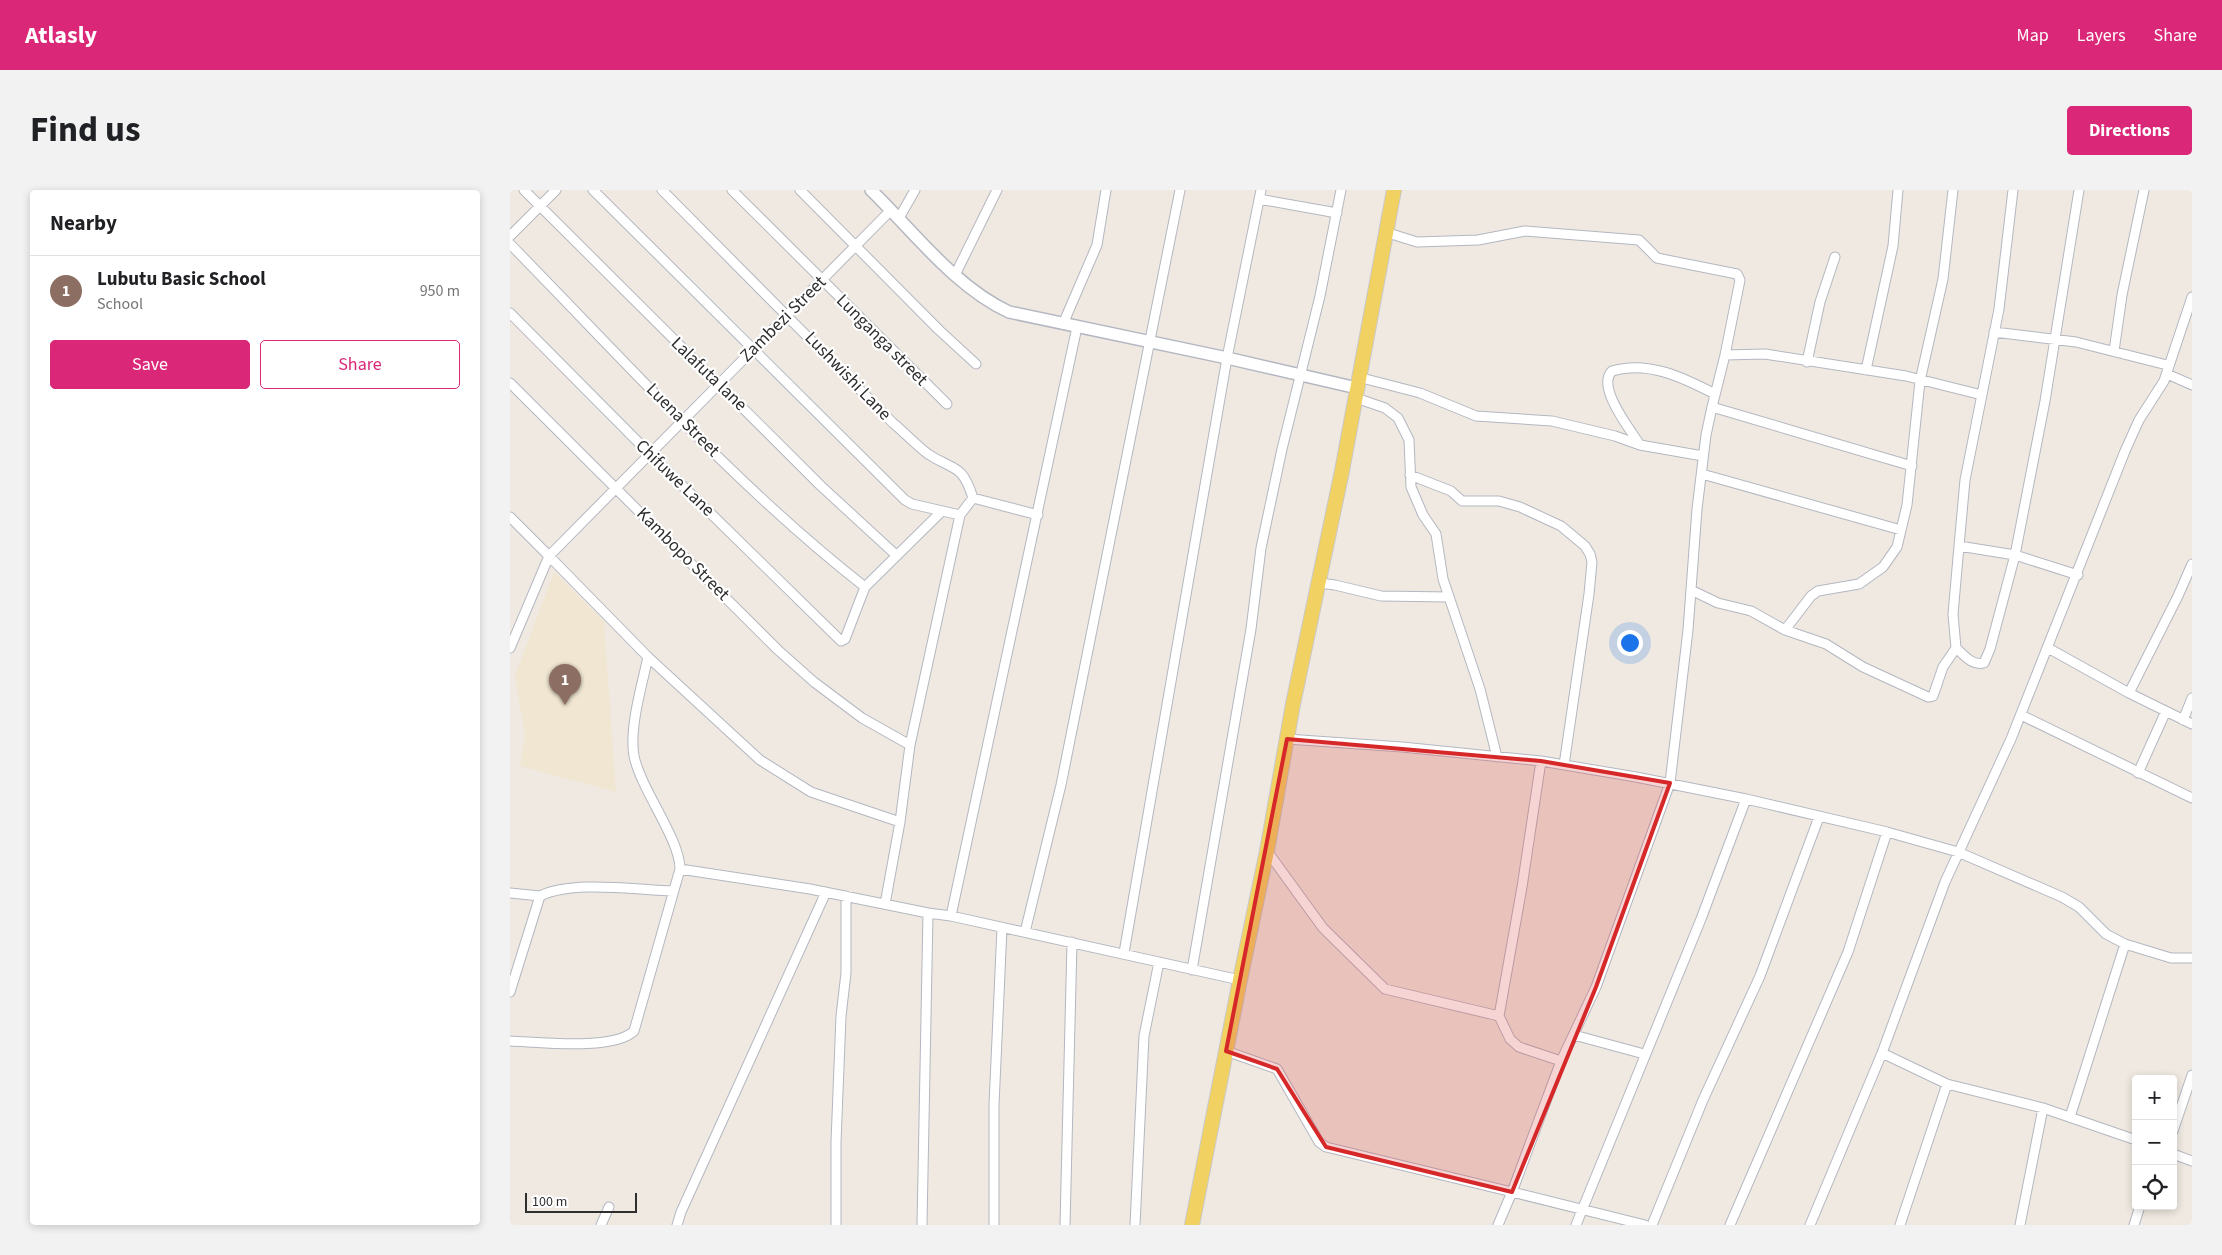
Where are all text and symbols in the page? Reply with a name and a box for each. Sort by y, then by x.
text: Atlasly [25,18,97,53]
text: Map [2017,23,2049,48]
text: Layers [2077,23,2126,48]
text: Share [2154,23,2197,48]
text: Find us [30,105,140,155]
button: Directions [2067,106,2192,155]
text: Nearby [50,208,117,238]
text: Lubutu Basic School [97,266,266,293]
street label: Zambezi Street [734,270,832,368]
text: 1 [62,280,70,302]
text: 950 m [420,280,460,302]
street label: Lunganga street [831,289,933,391]
text: School [97,293,143,315]
street label: Lushwishi Lane [799,326,897,426]
street label: Lalafuta lane [665,331,753,417]
button: Save [50,340,250,389]
button: Share [260,340,460,389]
street label: Luena Street [641,378,725,462]
street label: Chifuwe Lane [630,434,720,522]
street label: Kambopo Street [631,502,735,606]
your location [1617,630,1643,656]
pin: 1 [549,664,581,705]
map controls [2132,1075,2177,1210]
button: + [2132,1075,2177,1120]
button: − [2132,1120,2177,1165]
button: locate [2132,1165,2177,1210]
scale bar [525,1190,638,1213]
text: 100 m [532,1192,567,1212]

